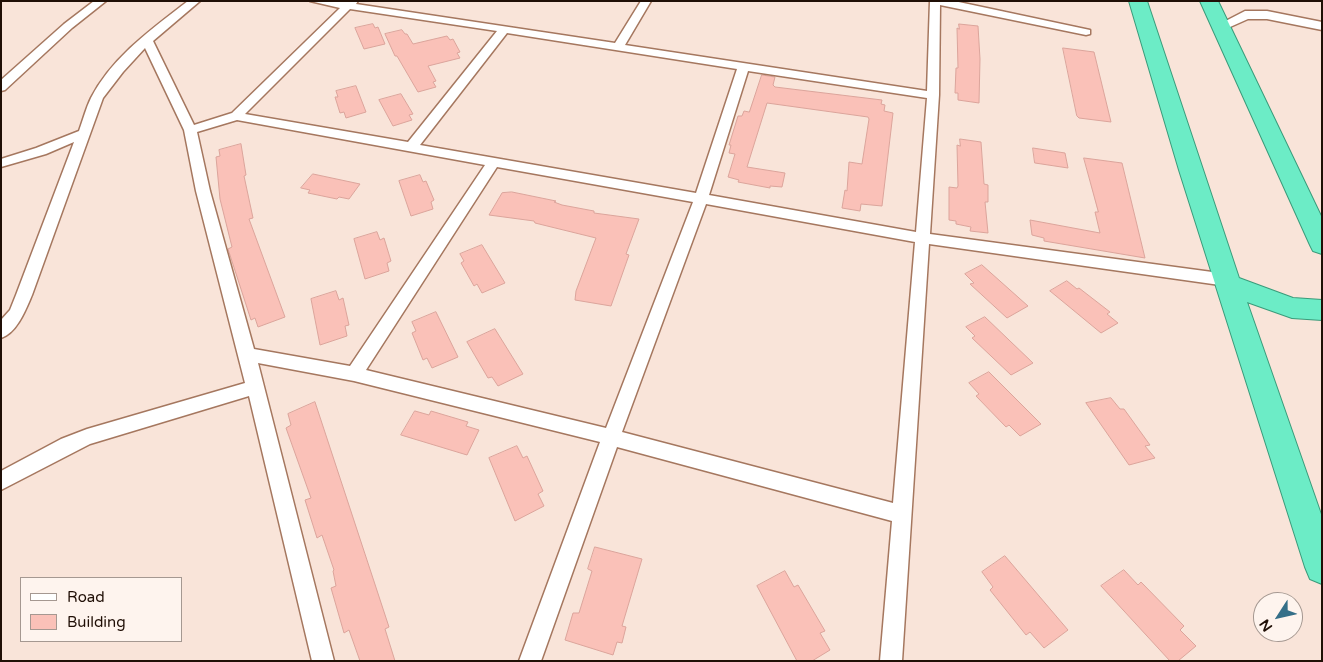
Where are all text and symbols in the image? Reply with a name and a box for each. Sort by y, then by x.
legend [20,577,182,642]
text: Road [67,588,105,606]
north arrow [1253,592,1303,642]
text: Building [67,613,126,631]
text: N [1256,616,1276,635]

